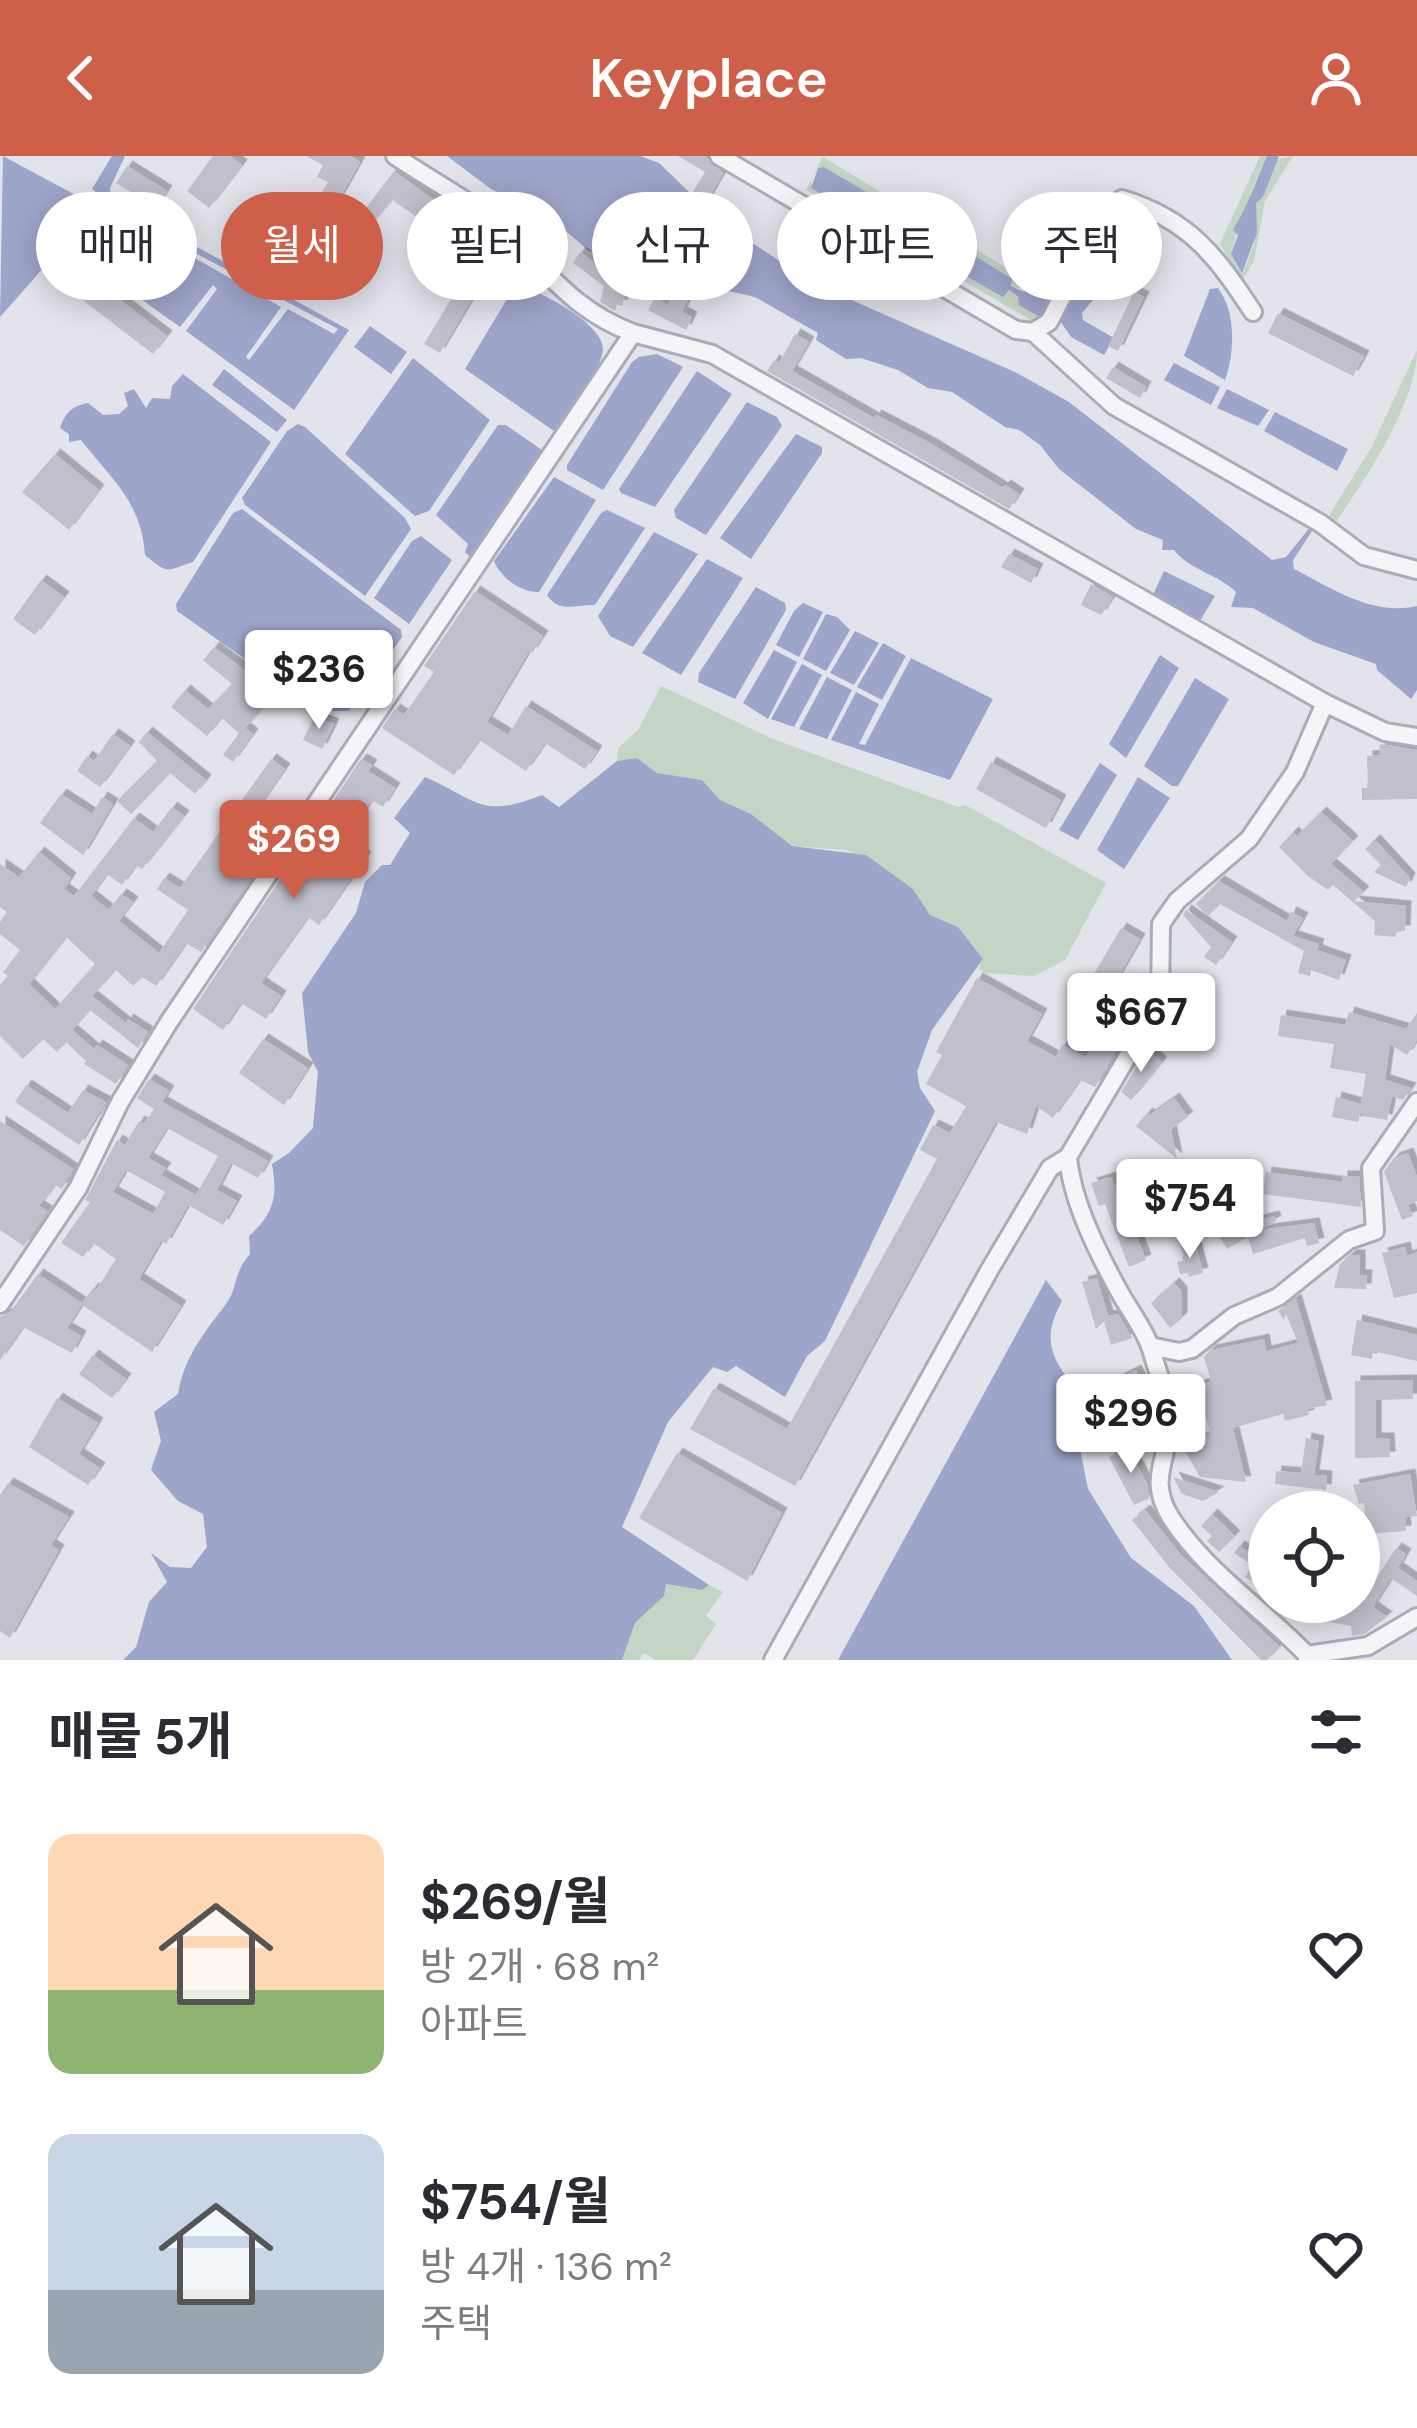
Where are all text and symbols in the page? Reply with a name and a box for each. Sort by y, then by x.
text: Keyplace [589,43,828,114]
icon: back [48,45,114,111]
icon: person [1303,45,1369,111]
chip: 매매 [36,192,197,300]
chip: 월세 [221,192,383,300]
chip: 필터 [407,192,568,300]
chip: 신규 [592,192,753,300]
chip: 아파트 [777,192,977,300]
chip: 주택 [1001,192,1162,300]
pin: $236 [248,630,390,732]
text: $236 [272,643,366,694]
pin: $269 [223,800,365,902]
text: $269 [247,813,341,864]
pin: $667 [1070,973,1212,1075]
text: $667 [1094,986,1188,1037]
pin: $754 [1119,1159,1261,1261]
text: $754 [1143,1172,1237,1223]
pin: $296 [1060,1374,1202,1476]
text: $296 [1083,1387,1179,1438]
map controls [1248,1491,1380,1623]
button: locate [1248,1491,1380,1623]
icon: filters [1303,1699,1369,1765]
text: 매물 5개 [48,1703,232,1770]
text: $269/월 [420,1868,610,1935]
icon: home [144,1882,288,2026]
icon: heart [1303,1921,1369,1987]
text: 방 2개 · 68 m² [420,1941,659,1992]
text: 아파트 [420,1998,528,2049]
text: $754/월 [420,2168,611,2235]
icon: home [144,2182,288,2326]
icon: heart [1303,2221,1369,2287]
text: 방 4개 · 136 m² [420,2241,672,2292]
text: 주택 [420,2298,492,2349]

